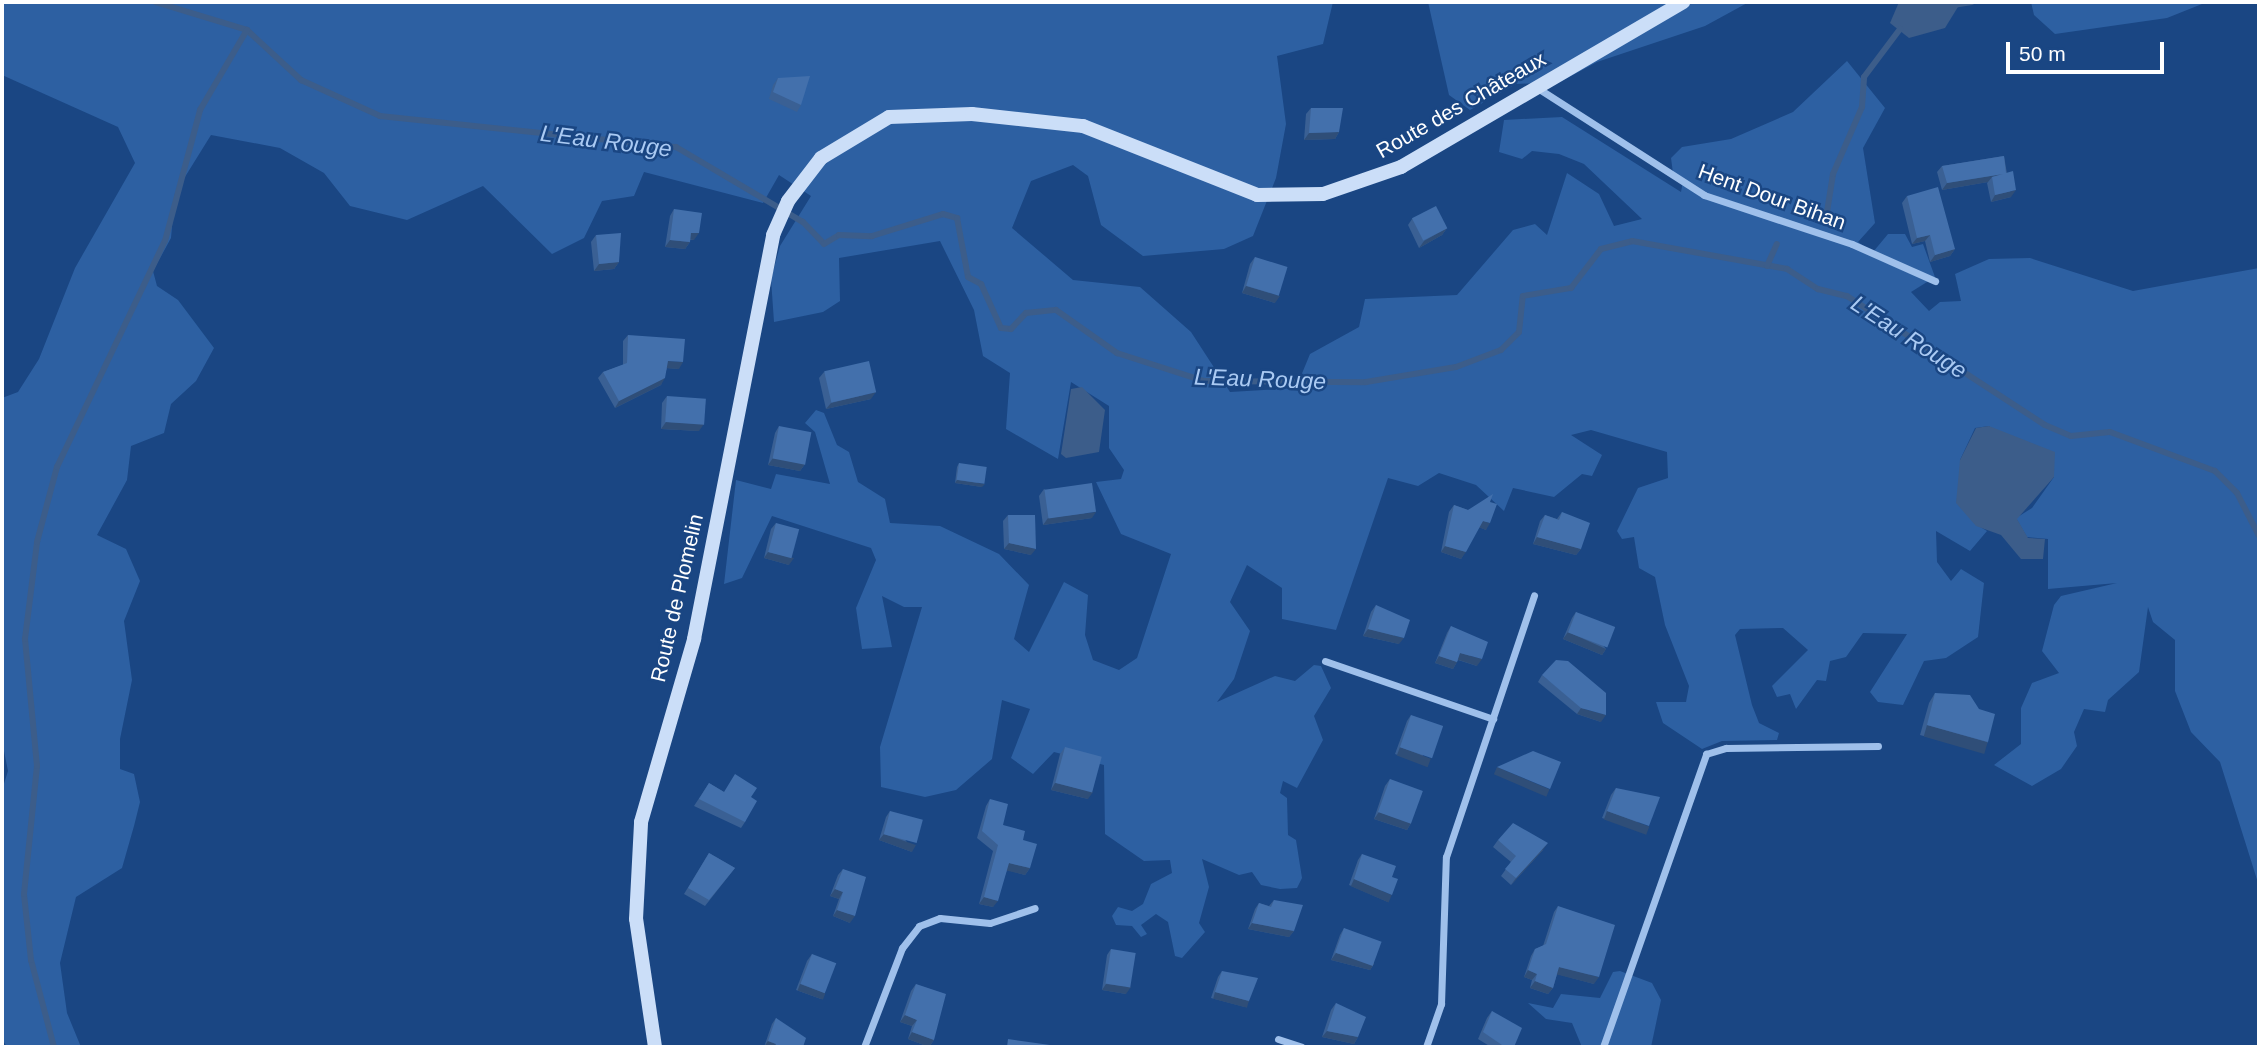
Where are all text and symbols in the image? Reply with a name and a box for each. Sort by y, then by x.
scale bar [2009,28,2166,72]
text: 50 m [2019,42,2066,65]
street label: Route des Châteaux [1372,46,1550,164]
water label: L'Eau Rouge [539,119,673,163]
street label: Hent Dour Bihan [1695,159,1849,235]
water label: L'Eau Rouge [1846,289,1972,385]
water label: L'Eau Rouge [1193,363,1327,395]
street label: Route de Plomelin [645,512,709,684]

